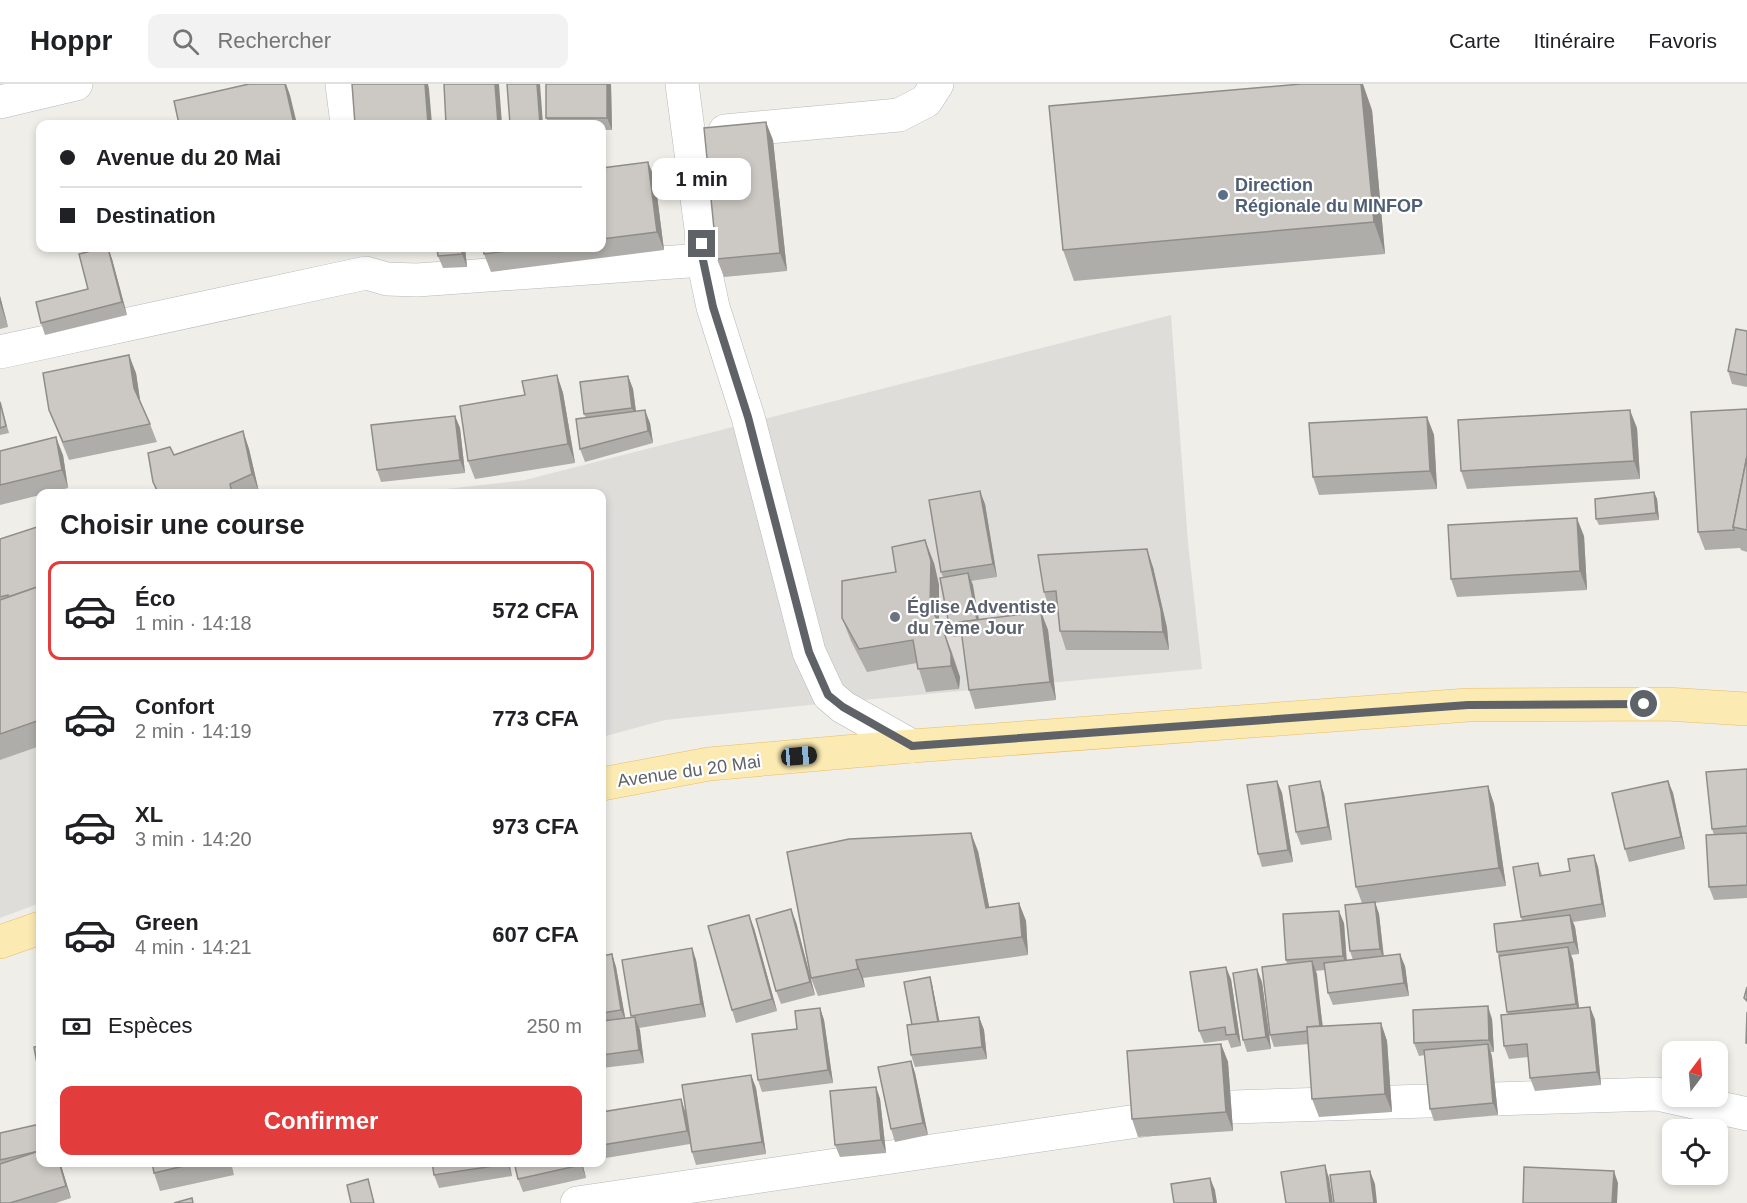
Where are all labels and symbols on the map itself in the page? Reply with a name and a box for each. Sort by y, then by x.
callout: 1 min [652,157,752,199]
place label: Direction Régionale du MINFOP [1235,175,1423,216]
marker: Direction Régionale du MINFOP [1216,188,1230,202]
route end [688,230,715,257]
place label: Église Adventiste du 7ème Jour [907,596,1056,638]
marker: Église Adventiste du 7ème Jour [888,610,902,624]
route start [1630,690,1657,717]
car [780,745,818,767]
street label: Avenue du 20 Mai [616,751,762,791]
north arrow [1662,1041,1728,1107]

